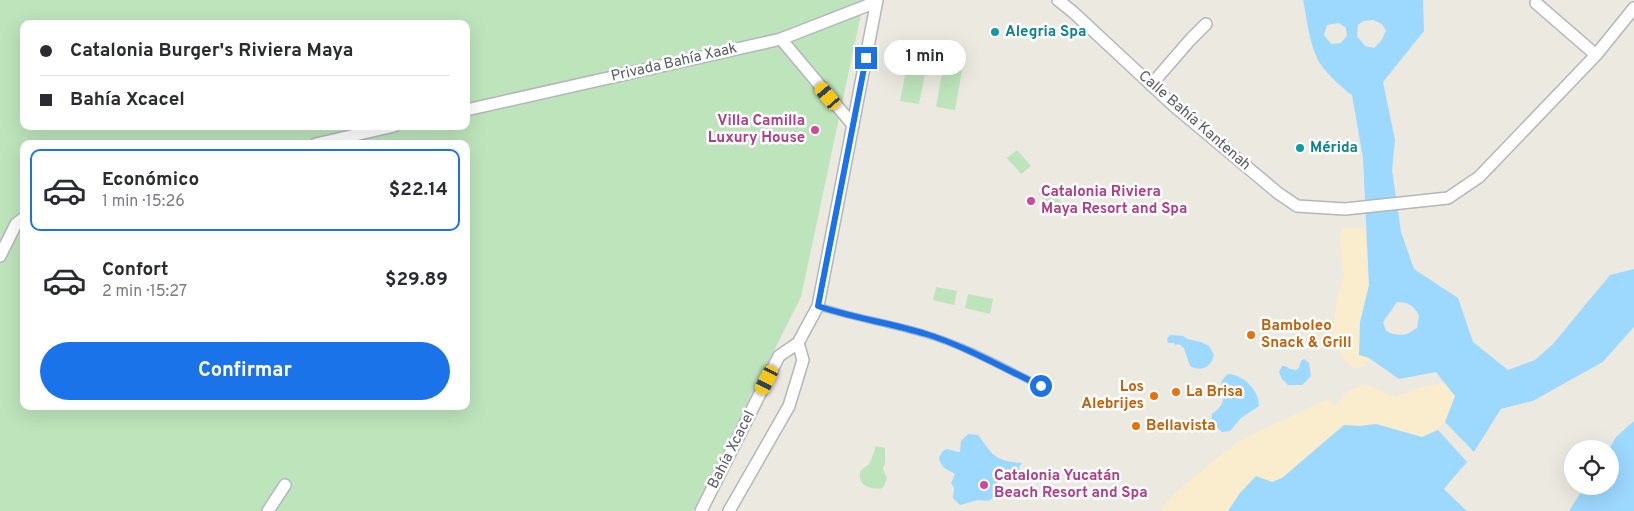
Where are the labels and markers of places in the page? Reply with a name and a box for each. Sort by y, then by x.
place label: Alegria Spa [1005,23,1086,42]
marker: Alegria Spa [989,26,1001,38]
place label: Villa Camilla Luxury House [708,112,805,148]
marker: Villa Camilla Luxury House [809,124,821,136]
place label: Mérida [1310,139,1358,158]
marker: Mérida [1294,142,1306,154]
place label: Catalonia Riviera Maya Resort and Spa [1041,183,1187,219]
marker: Catalonia Riviera Maya Resort and Spa [1025,195,1037,207]
place label: Bamboleo Snack & Grill [1261,317,1352,353]
marker: Bamboleo Snack & Grill [1245,329,1257,341]
place label: Los Alebrijes [1081,378,1144,414]
place label: La Brisa [1186,383,1243,402]
marker: La Brisa [1170,386,1182,398]
marker: Los Alebrijes [1148,390,1160,402]
place label: Bellavista [1146,417,1216,436]
marker: Bellavista [1130,420,1142,432]
place label: Catalonia Yucatán Beach Resort and Spa [994,467,1148,503]
marker: Catalonia Yucatán Beach Resort and Spa [978,479,990,491]

